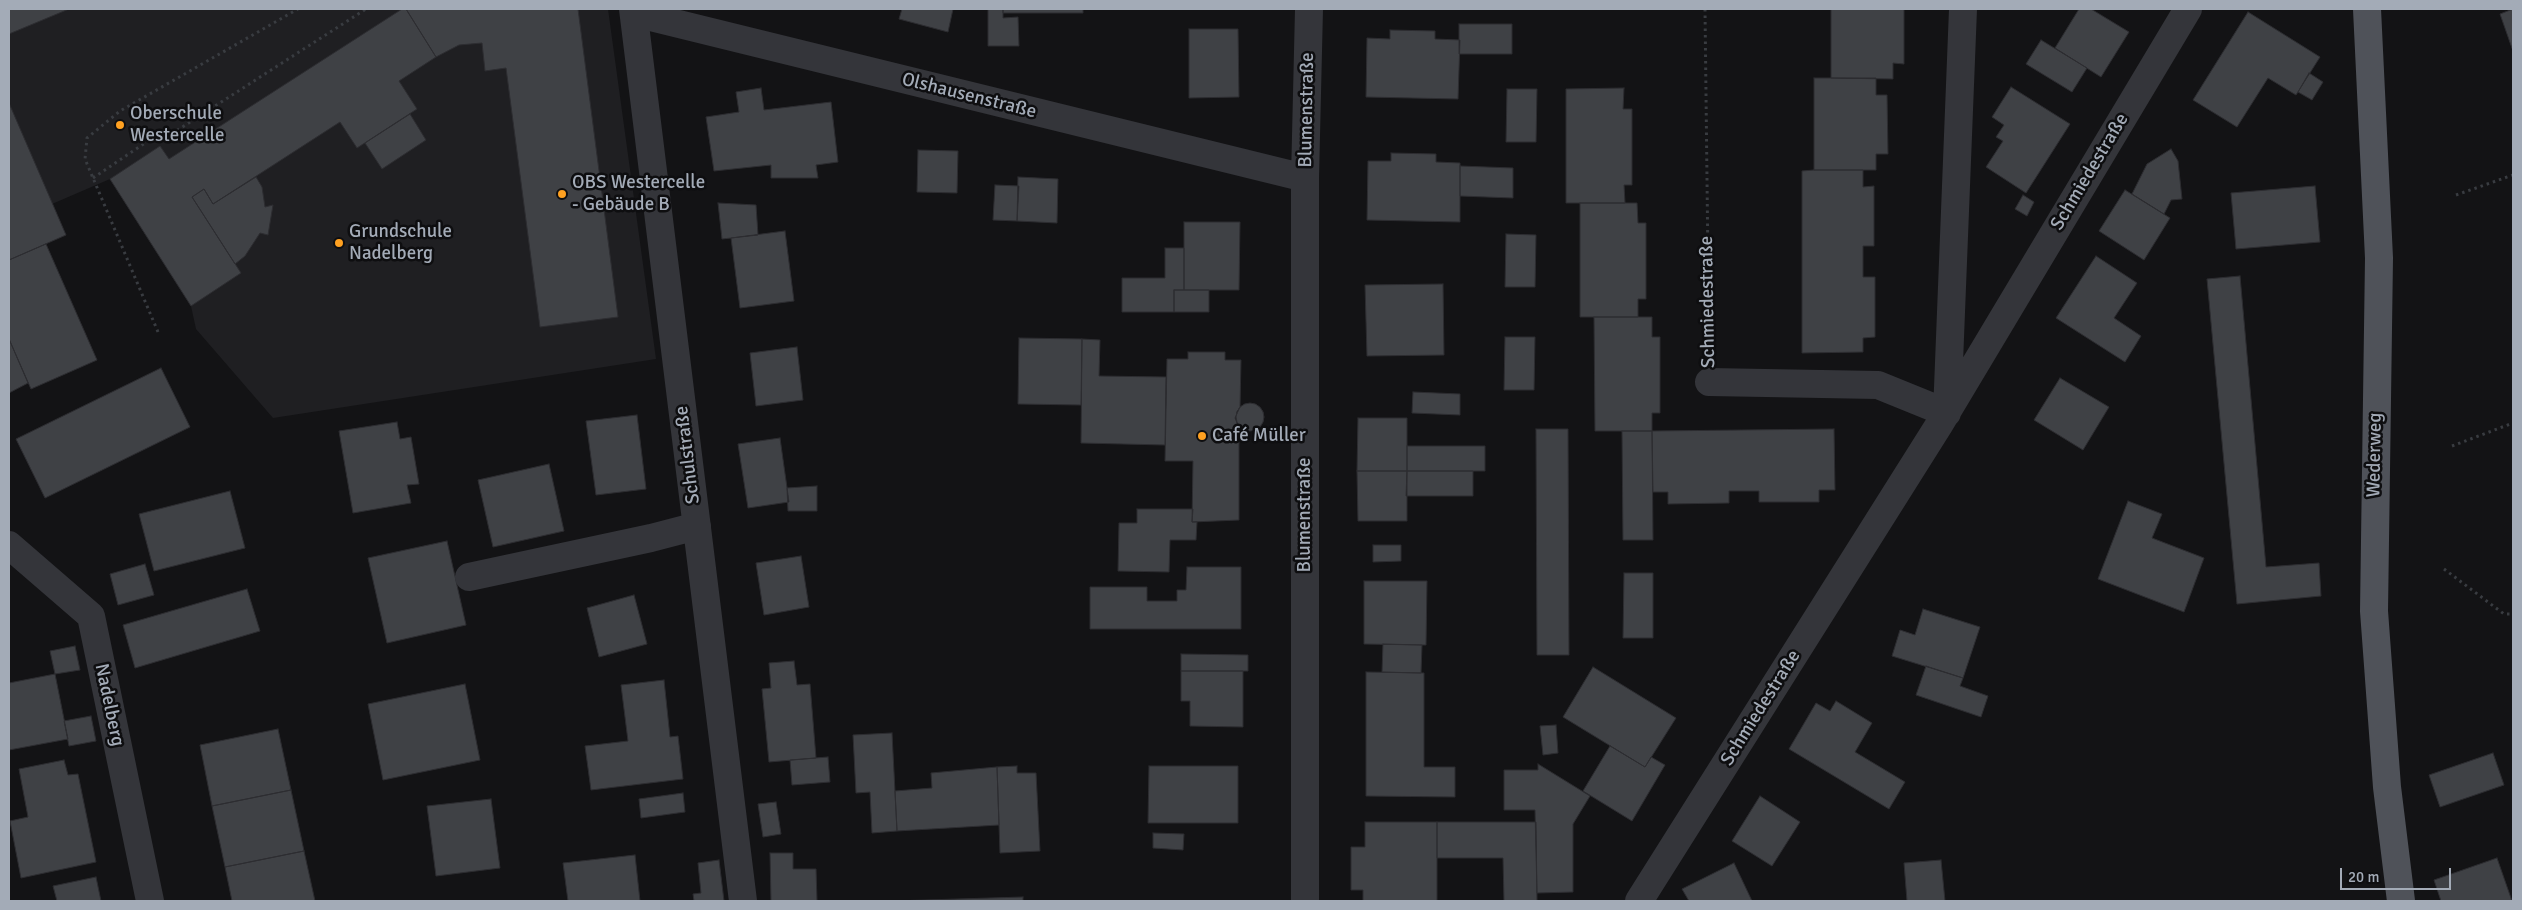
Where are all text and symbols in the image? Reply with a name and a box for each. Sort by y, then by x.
street label: Blumenstraße [1295,52,1319,168]
street label: Olshausenstraße [899,68,1039,124]
place label: Oberschule Westercelle [130,103,224,147]
street label: Schmiedestraße [2046,110,2134,234]
marker: Oberschule Westercelle [114,119,126,131]
place label: OBS Westercelle - Gebäude B [572,172,705,216]
marker: OBS Westercelle - Gebäude B [556,188,568,200]
place label: Grundschule Nadelberg [349,221,452,265]
street label: Schmiedestraße [1695,236,1721,368]
marker: Grundschule Nadelberg [333,237,345,249]
street label: Schulstraße [671,405,705,505]
street label: Wederweg [2363,412,2387,498]
place label: Café Müller [1212,425,1306,447]
marker: Café Müller [1196,430,1208,442]
street label: Blumenstraße [1294,457,1316,573]
street label: Schmiedestraße [1716,646,1806,770]
street label: Nadelberg [89,662,129,748]
scale bar [2342,858,2453,890]
text: 20 m [2348,868,2379,886]

